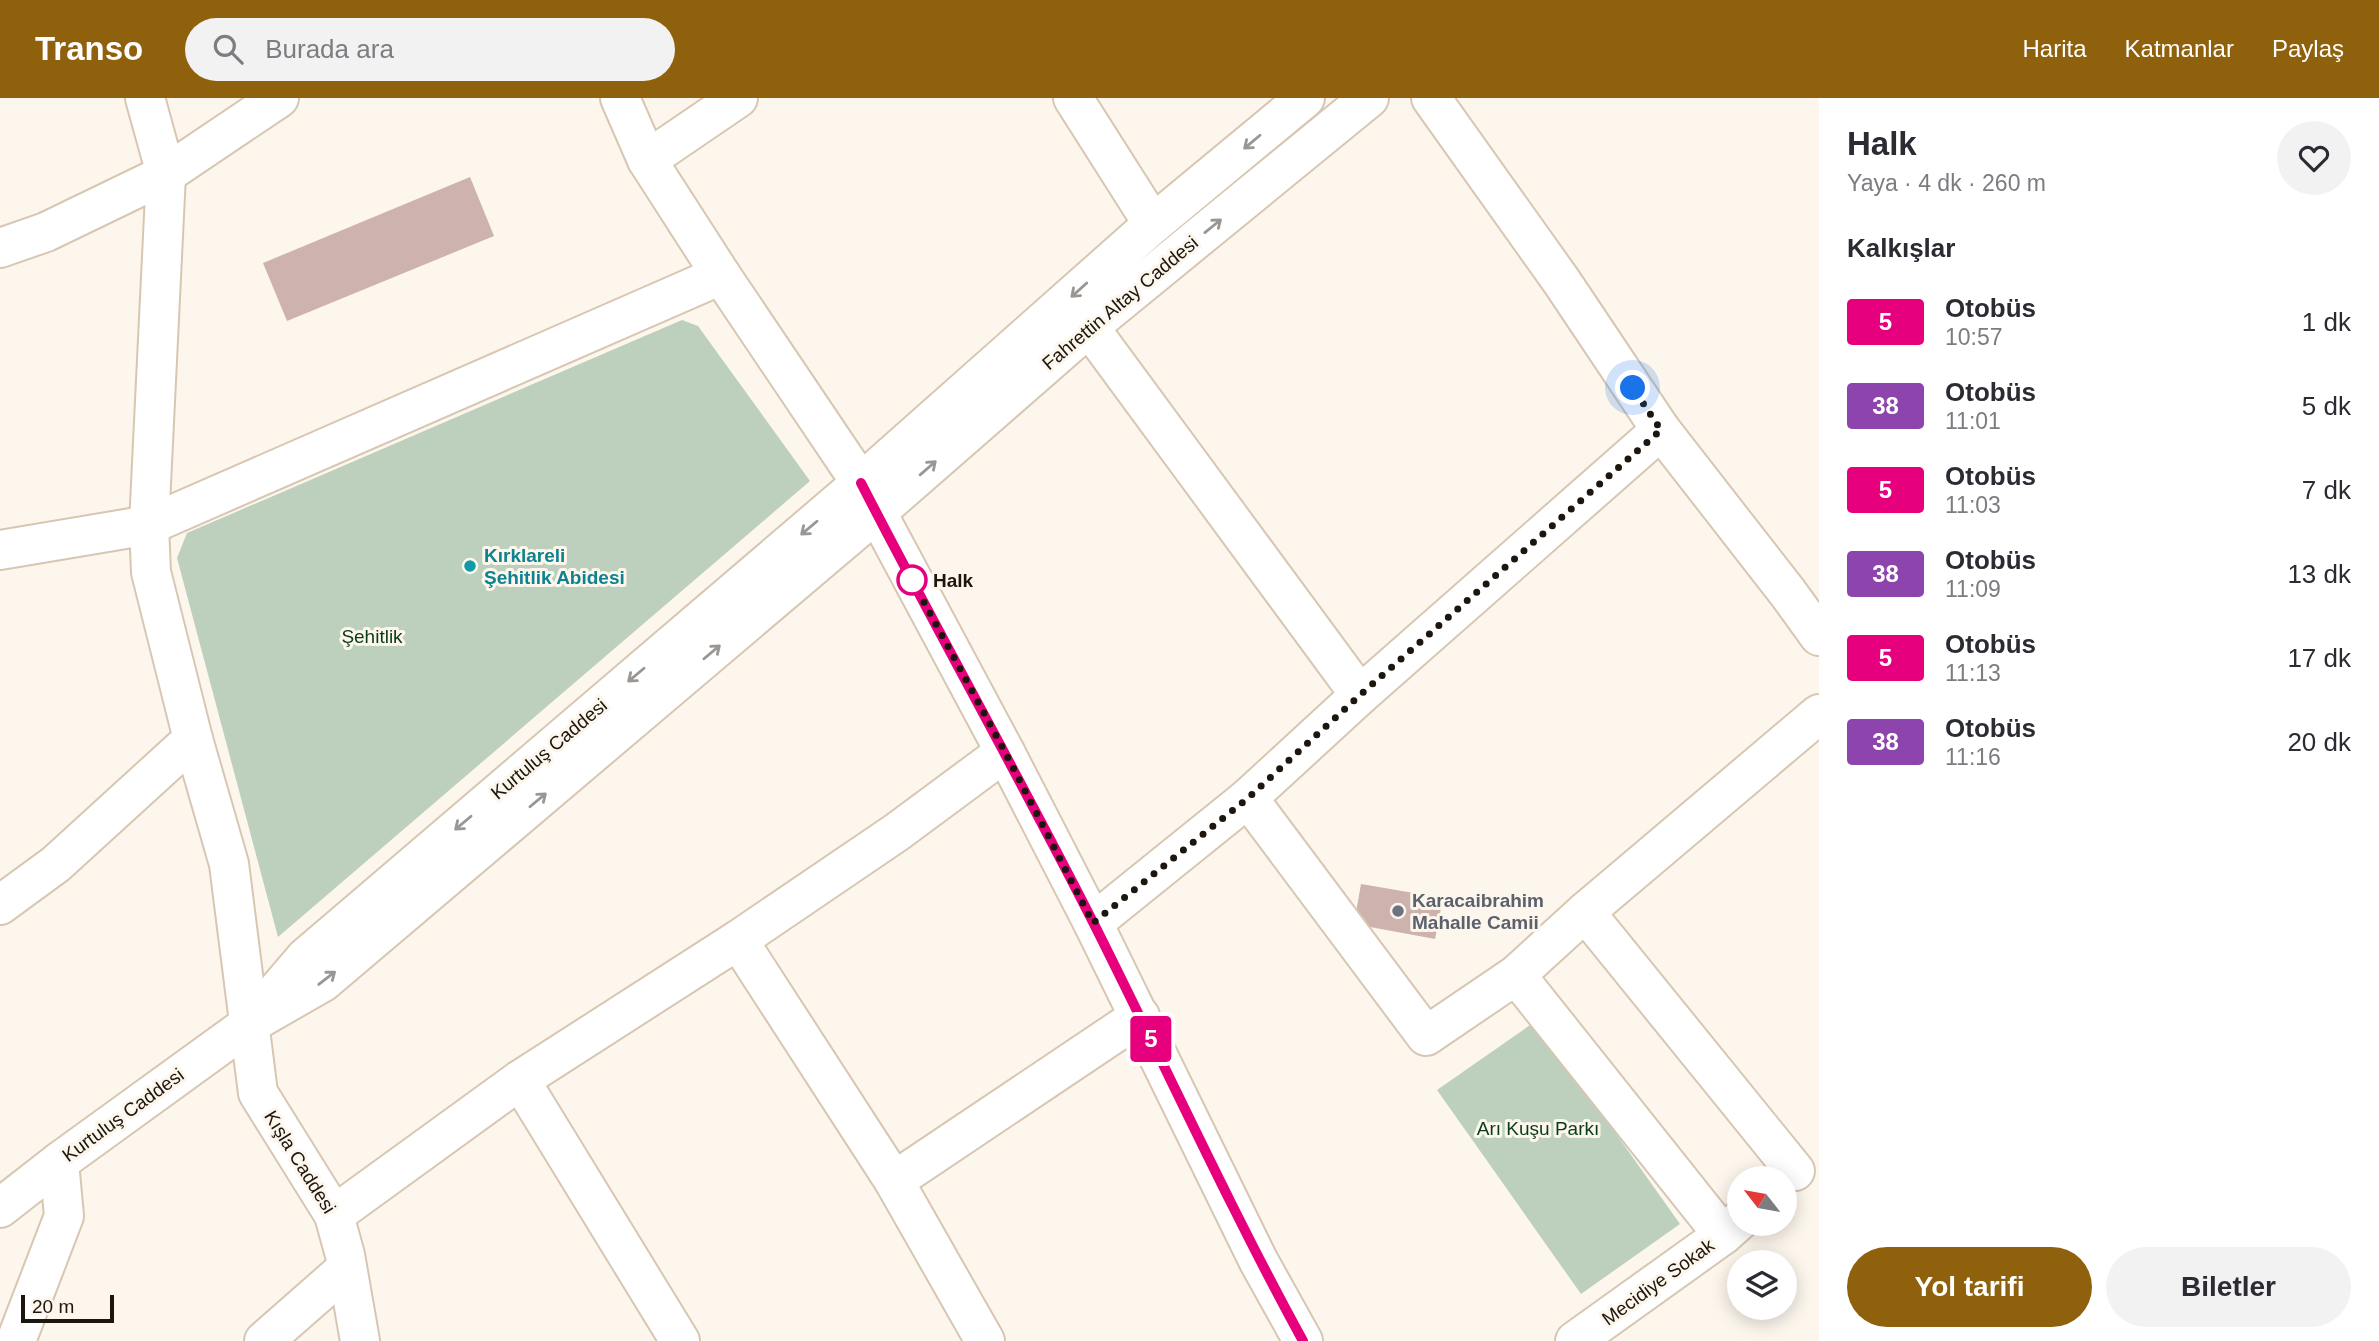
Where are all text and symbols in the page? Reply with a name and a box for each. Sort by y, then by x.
search box [185,18,675,81]
text: Transo [35,30,143,67]
icon: search [209,30,247,68]
text: Burada ara [265,34,394,64]
text: Harita [2023,35,2087,62]
text: Katmanlar [2125,35,2234,62]
text: Paylaş [2272,35,2344,62]
button: heart [2277,121,2351,195]
text: Halk [1847,125,1917,162]
one-way arrow [1244,134,1262,150]
text: Yaya · 4 dk · 260 m [1847,170,2046,196]
one-way arrow [1204,218,1222,233]
street label: Fahrettin Altay Caddesi [1038,232,1202,374]
text: Kalkışlar [1847,233,1955,263]
one-way arrow [1071,282,1089,298]
text: Otobüs [1945,293,2036,323]
text: 1 dk [2302,307,2351,337]
text: 5 [1879,308,1892,335]
text: 10:57 [1945,324,2003,350]
your location [1615,370,1650,405]
text: Otobüs [1945,377,2036,407]
text: 5 dk [2302,391,2351,421]
text: 38 [1872,392,1899,419]
text: 11:01 [1945,408,2001,434]
one-way arrow [918,460,936,476]
text: Otobüs [1945,461,2036,491]
text: 7 dk [2302,475,2351,505]
text: 5 [1879,476,1892,503]
text: 11:03 [1945,492,2001,518]
one-way arrow [800,519,818,535]
place label: Kırklareli Şehitlik Abidesi [484,545,625,588]
text: Otobüs [1945,545,2036,575]
marker: Kırklareli Şehitlik Abidesi [462,558,478,574]
text: 13 dk [2287,559,2351,589]
text: 38 [1872,560,1899,587]
marker: Halk [897,565,927,595]
place label: Halk [933,570,974,591]
text: 11:09 [1945,576,2001,602]
park label: Şehitlik [341,626,403,647]
text: Otobüs [1945,629,2036,659]
text: 17 dk [2287,643,2351,673]
one-way arrow [703,644,721,660]
text: 5 [1879,644,1892,671]
text: 11:13 [1945,660,2001,686]
one-way arrow [627,667,645,683]
street label: Kurtuluş Caddesi [487,694,611,804]
text: Otobüs [1945,713,2036,743]
text: 20 dk [2287,727,2351,757]
text: 38 [1872,728,1899,755]
text: 11:16 [1945,744,2001,770]
one-way arrow [529,792,547,808]
one-way arrow [454,815,472,831]
place label: Karacaibrahim Mahalle Camii [1412,890,1544,933]
marker: Karacaibrahim Mahalle Camii [1390,903,1406,919]
one-way arrow [318,971,336,986]
line badge: 5 [1128,1016,1174,1062]
text: 5 [1144,1025,1158,1052]
street label: Kurtuluş Caddesi [58,1064,188,1166]
street label: Kışla Caddesi [260,1107,340,1217]
park label: Arı Kuşu Parkı [1477,1118,1599,1139]
north arrow [1727,1166,1797,1236]
map controls [1727,1166,1797,1320]
street label: Mecidiye Sokak [1598,1234,1718,1330]
button: Yol tarifi [1847,1247,2092,1327]
button: Biletler [2106,1247,2351,1327]
button: layers [1727,1250,1797,1320]
scale bar [21,1292,114,1324]
text: 20 m [32,1296,74,1317]

